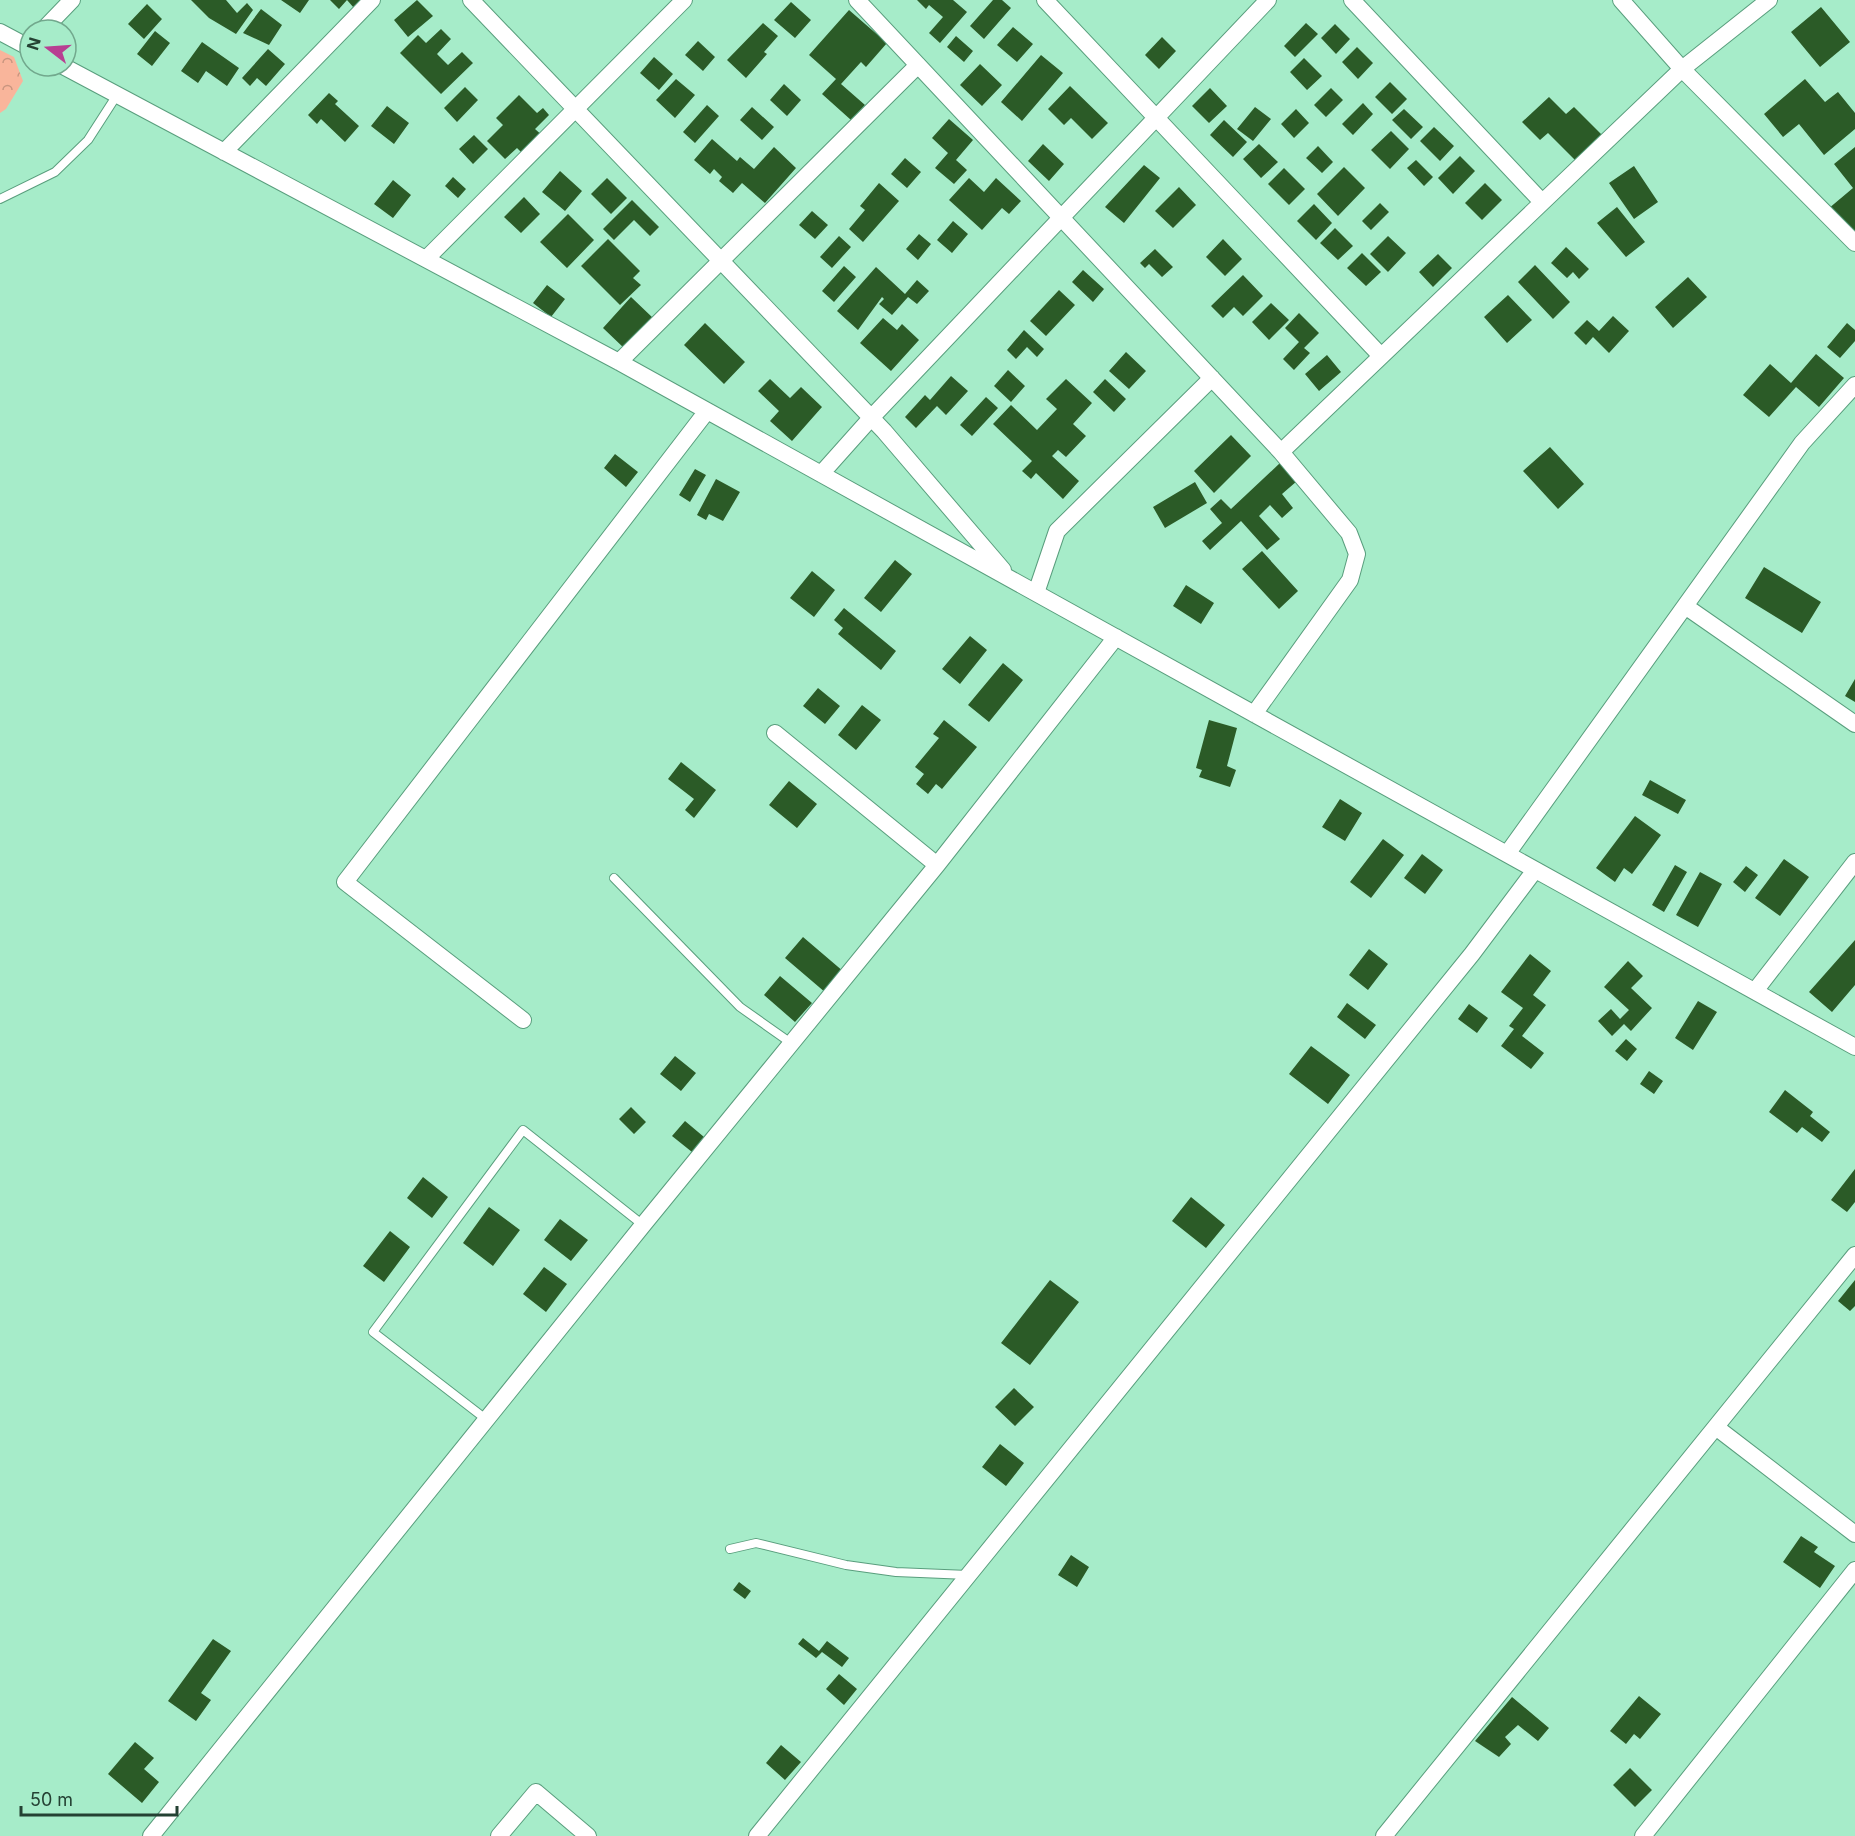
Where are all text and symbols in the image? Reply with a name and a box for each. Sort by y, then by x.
north arrow [18,18,78,78]
text: N [22,35,45,52]
scale bar [21,1779,177,1817]
text: 50 m [30,1789,73,1810]

